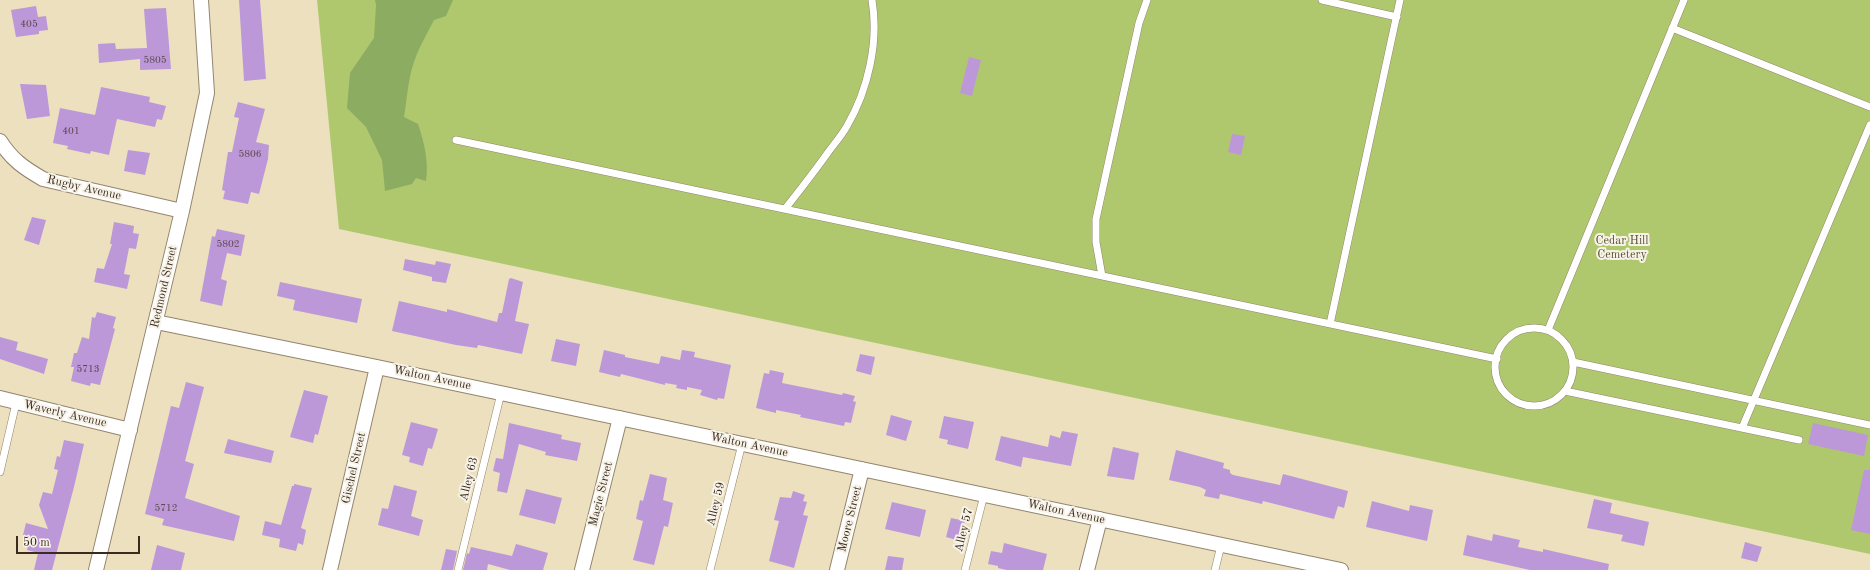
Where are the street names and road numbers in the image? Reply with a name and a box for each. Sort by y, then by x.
street label: Rugby Avenue [46,172,122,204]
street label: Redmond Street [148,245,180,329]
street label: Walton Avenue [392,363,472,393]
street label: Waverly Avenue [22,397,108,431]
street label: Walton Avenue [709,430,789,460]
street label: Gischel Street [339,431,369,505]
street label: Alley 63 [457,456,481,502]
street label: Magie Street [586,460,616,528]
street label: Alley 59 [704,481,728,527]
street label: Moore Street [835,484,865,554]
street label: Walton Avenue [1026,497,1106,527]
street label: Alley 57 [952,507,976,553]

